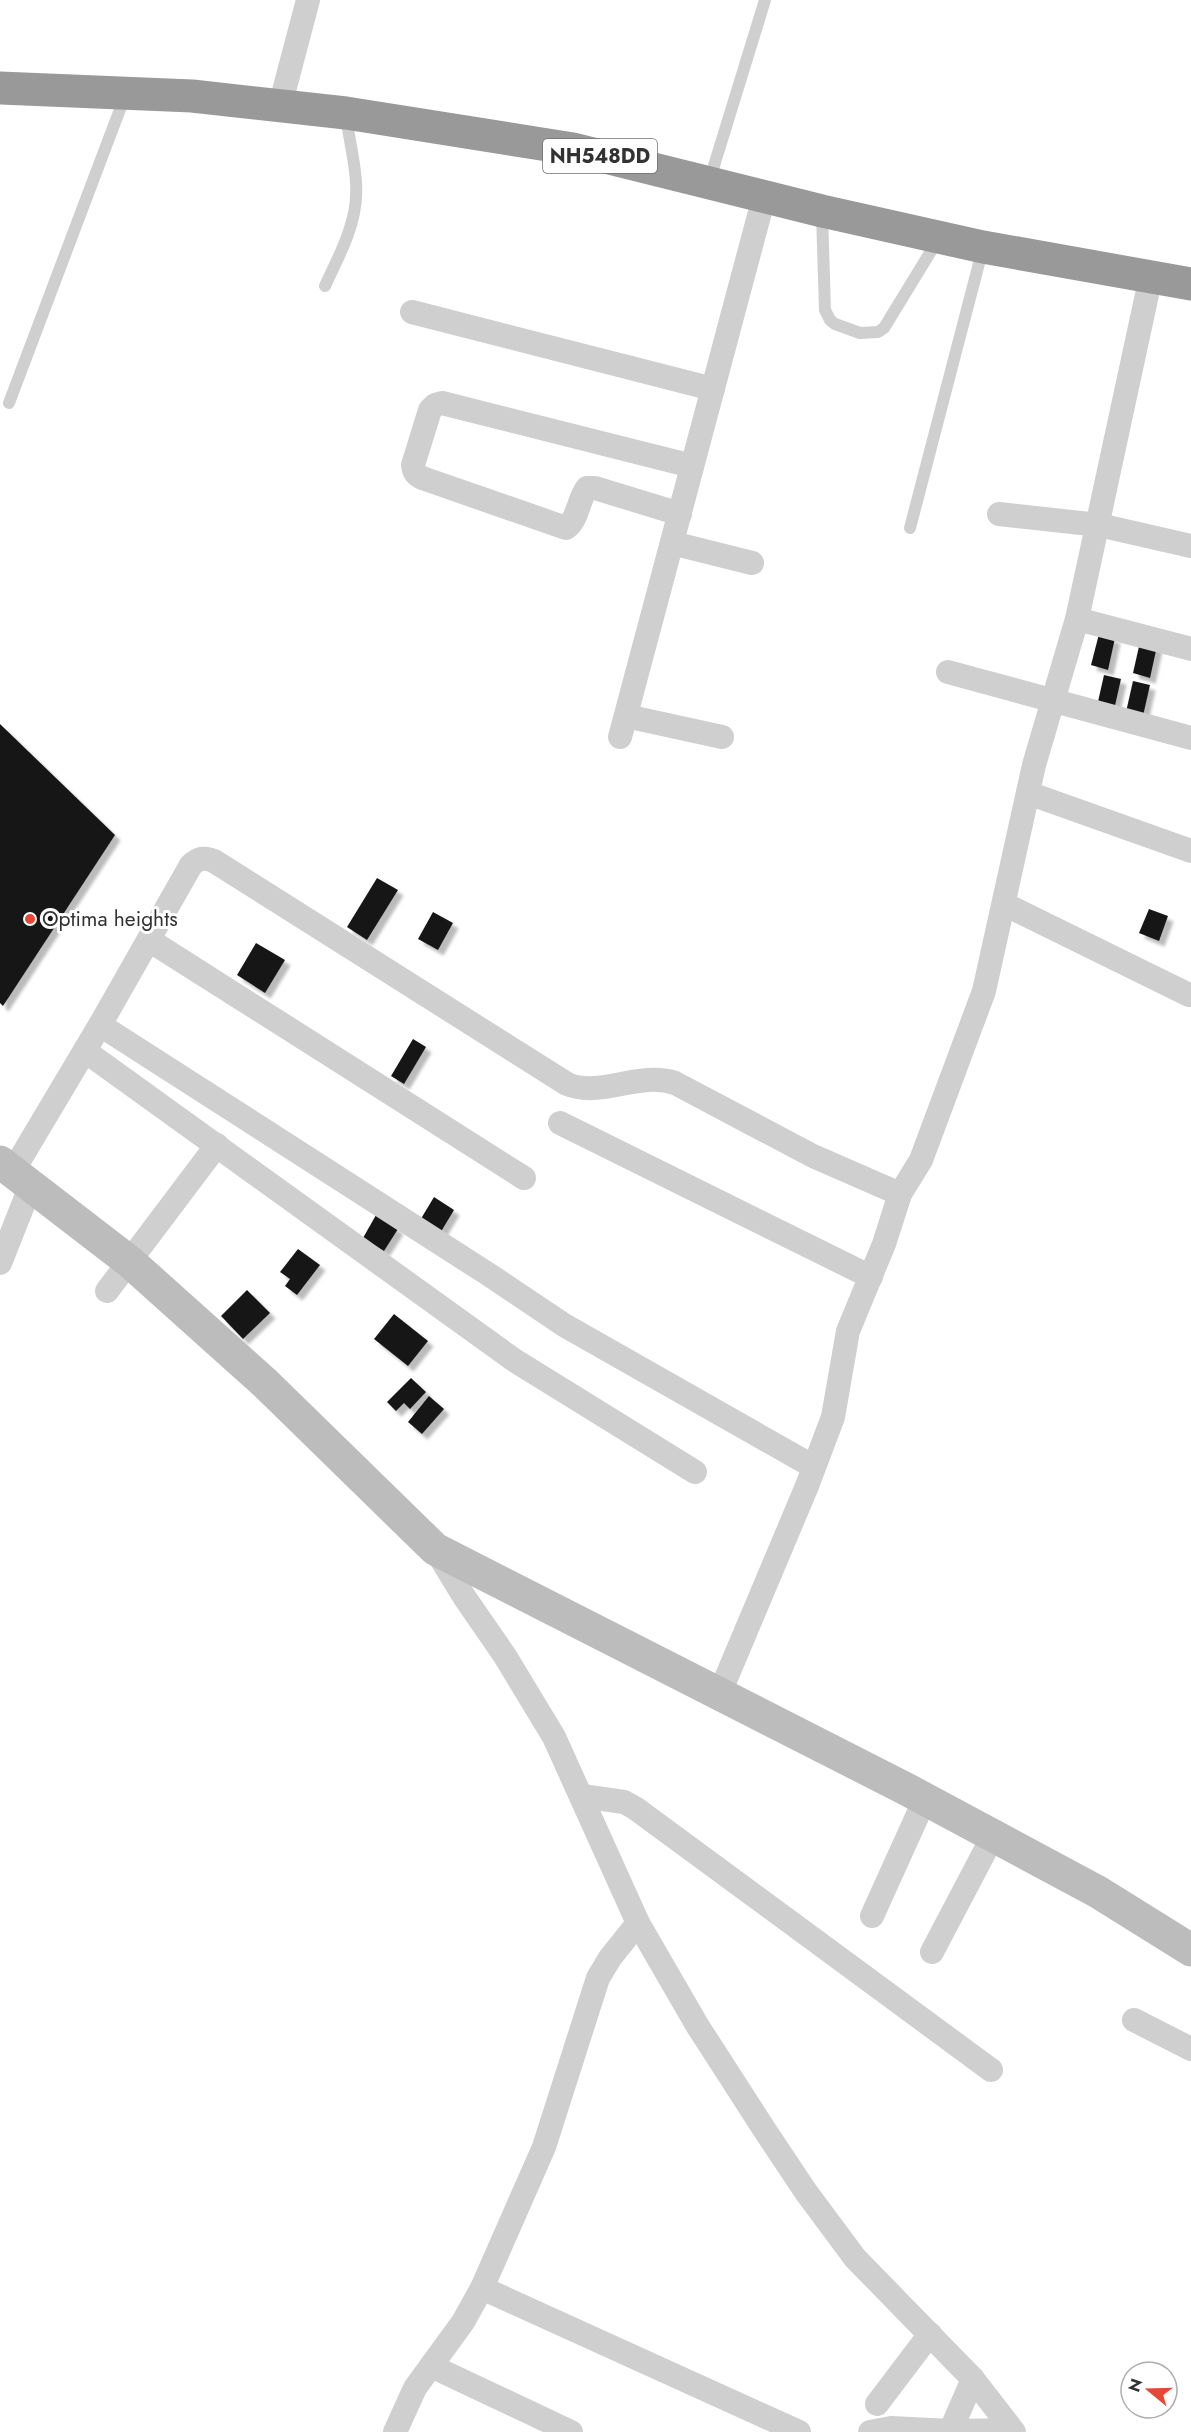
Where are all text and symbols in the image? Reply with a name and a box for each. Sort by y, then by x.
road number: NH548DD [543,139,657,173]
place label: Optima heights [42,904,178,934]
marker: Optima heights [23,912,37,926]
north arrow [1119,2360,1179,2420]
text: N [1122,2376,1148,2395]

